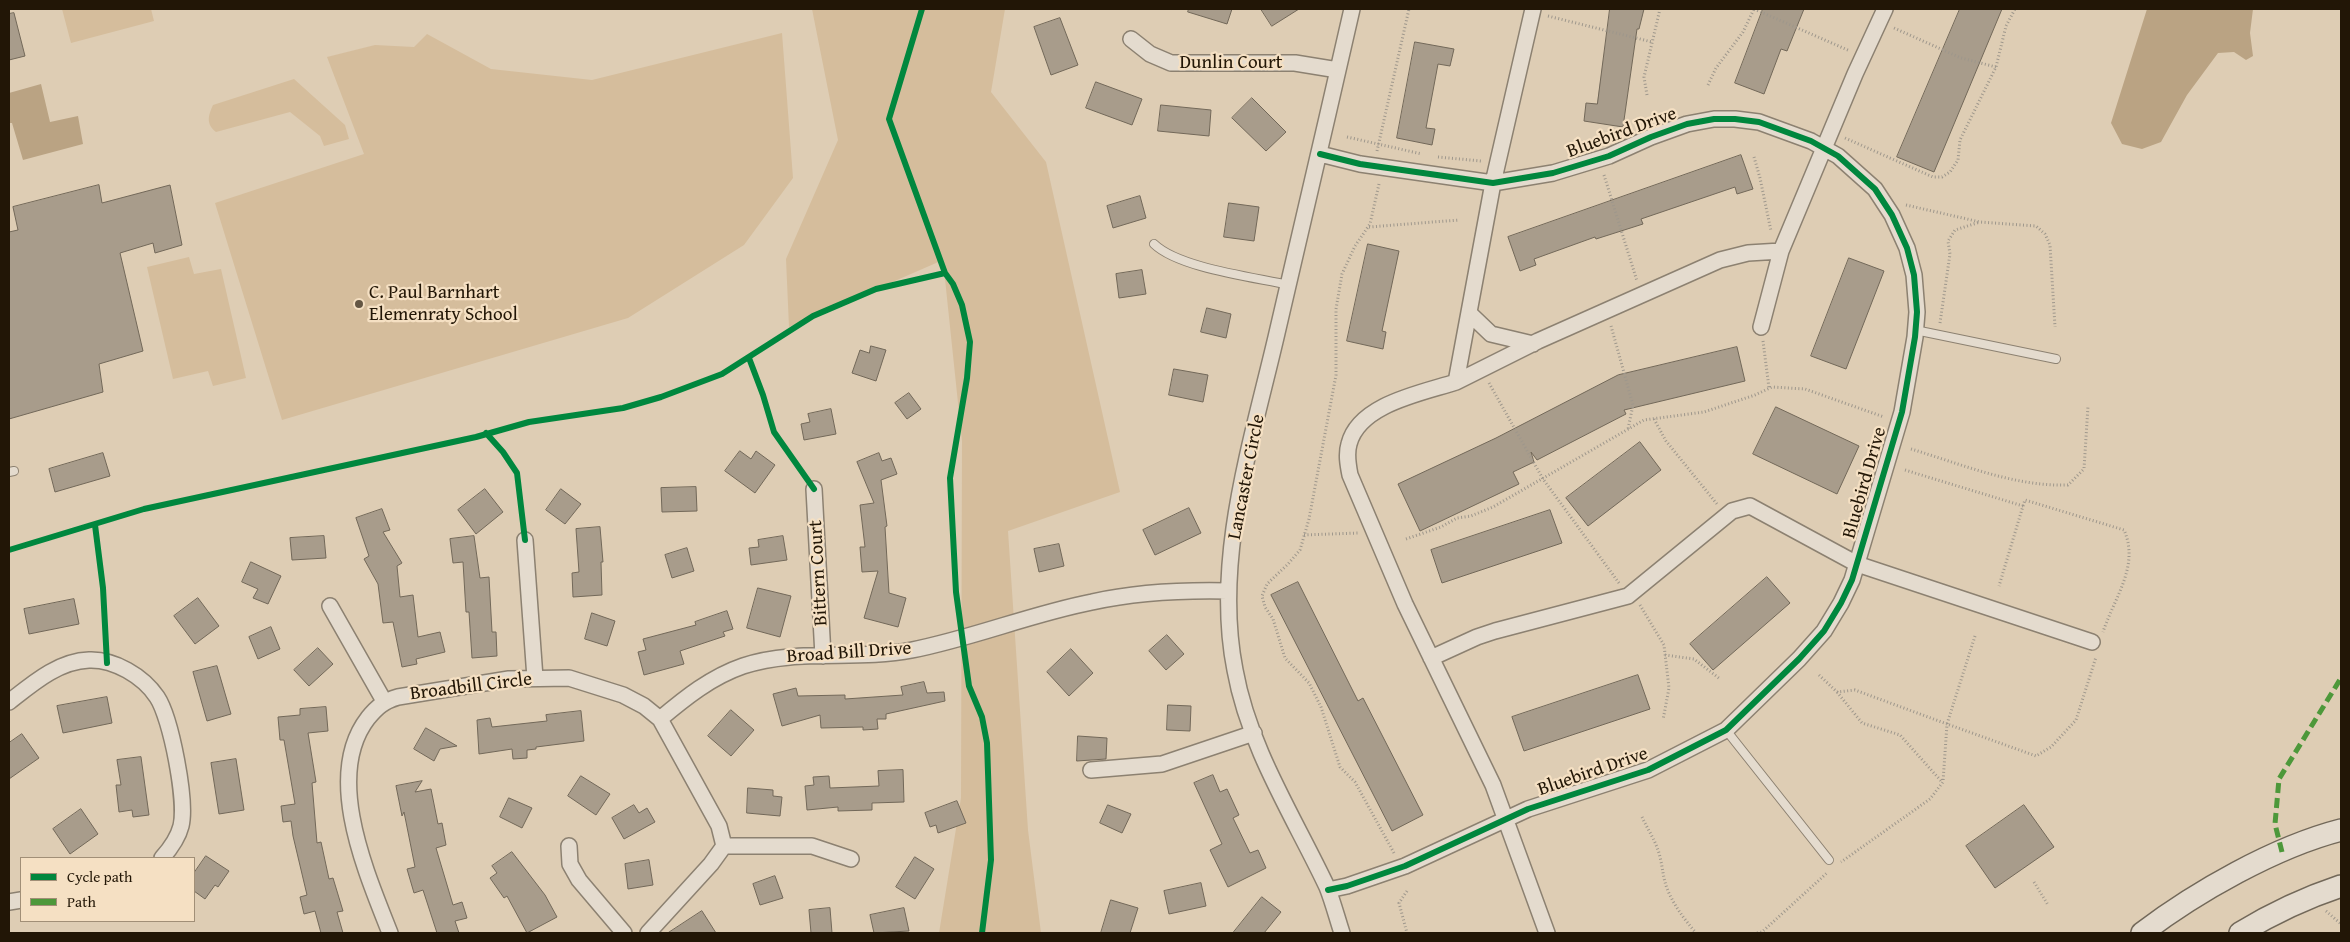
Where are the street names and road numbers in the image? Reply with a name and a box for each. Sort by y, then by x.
street label: Dunlin Court [1180,52,1282,74]
street label: Bluebird Drive [1564,103,1680,163]
street label: Lancaster Circle [1224,412,1270,542]
street label: Bluebird Drive [1838,425,1892,541]
street label: Bittern Court [805,519,833,627]
street label: Broad Bill Drive [786,637,912,669]
street label: Broadbill Circle [409,668,533,706]
street label: Bluebird Drive [1535,742,1651,802]

